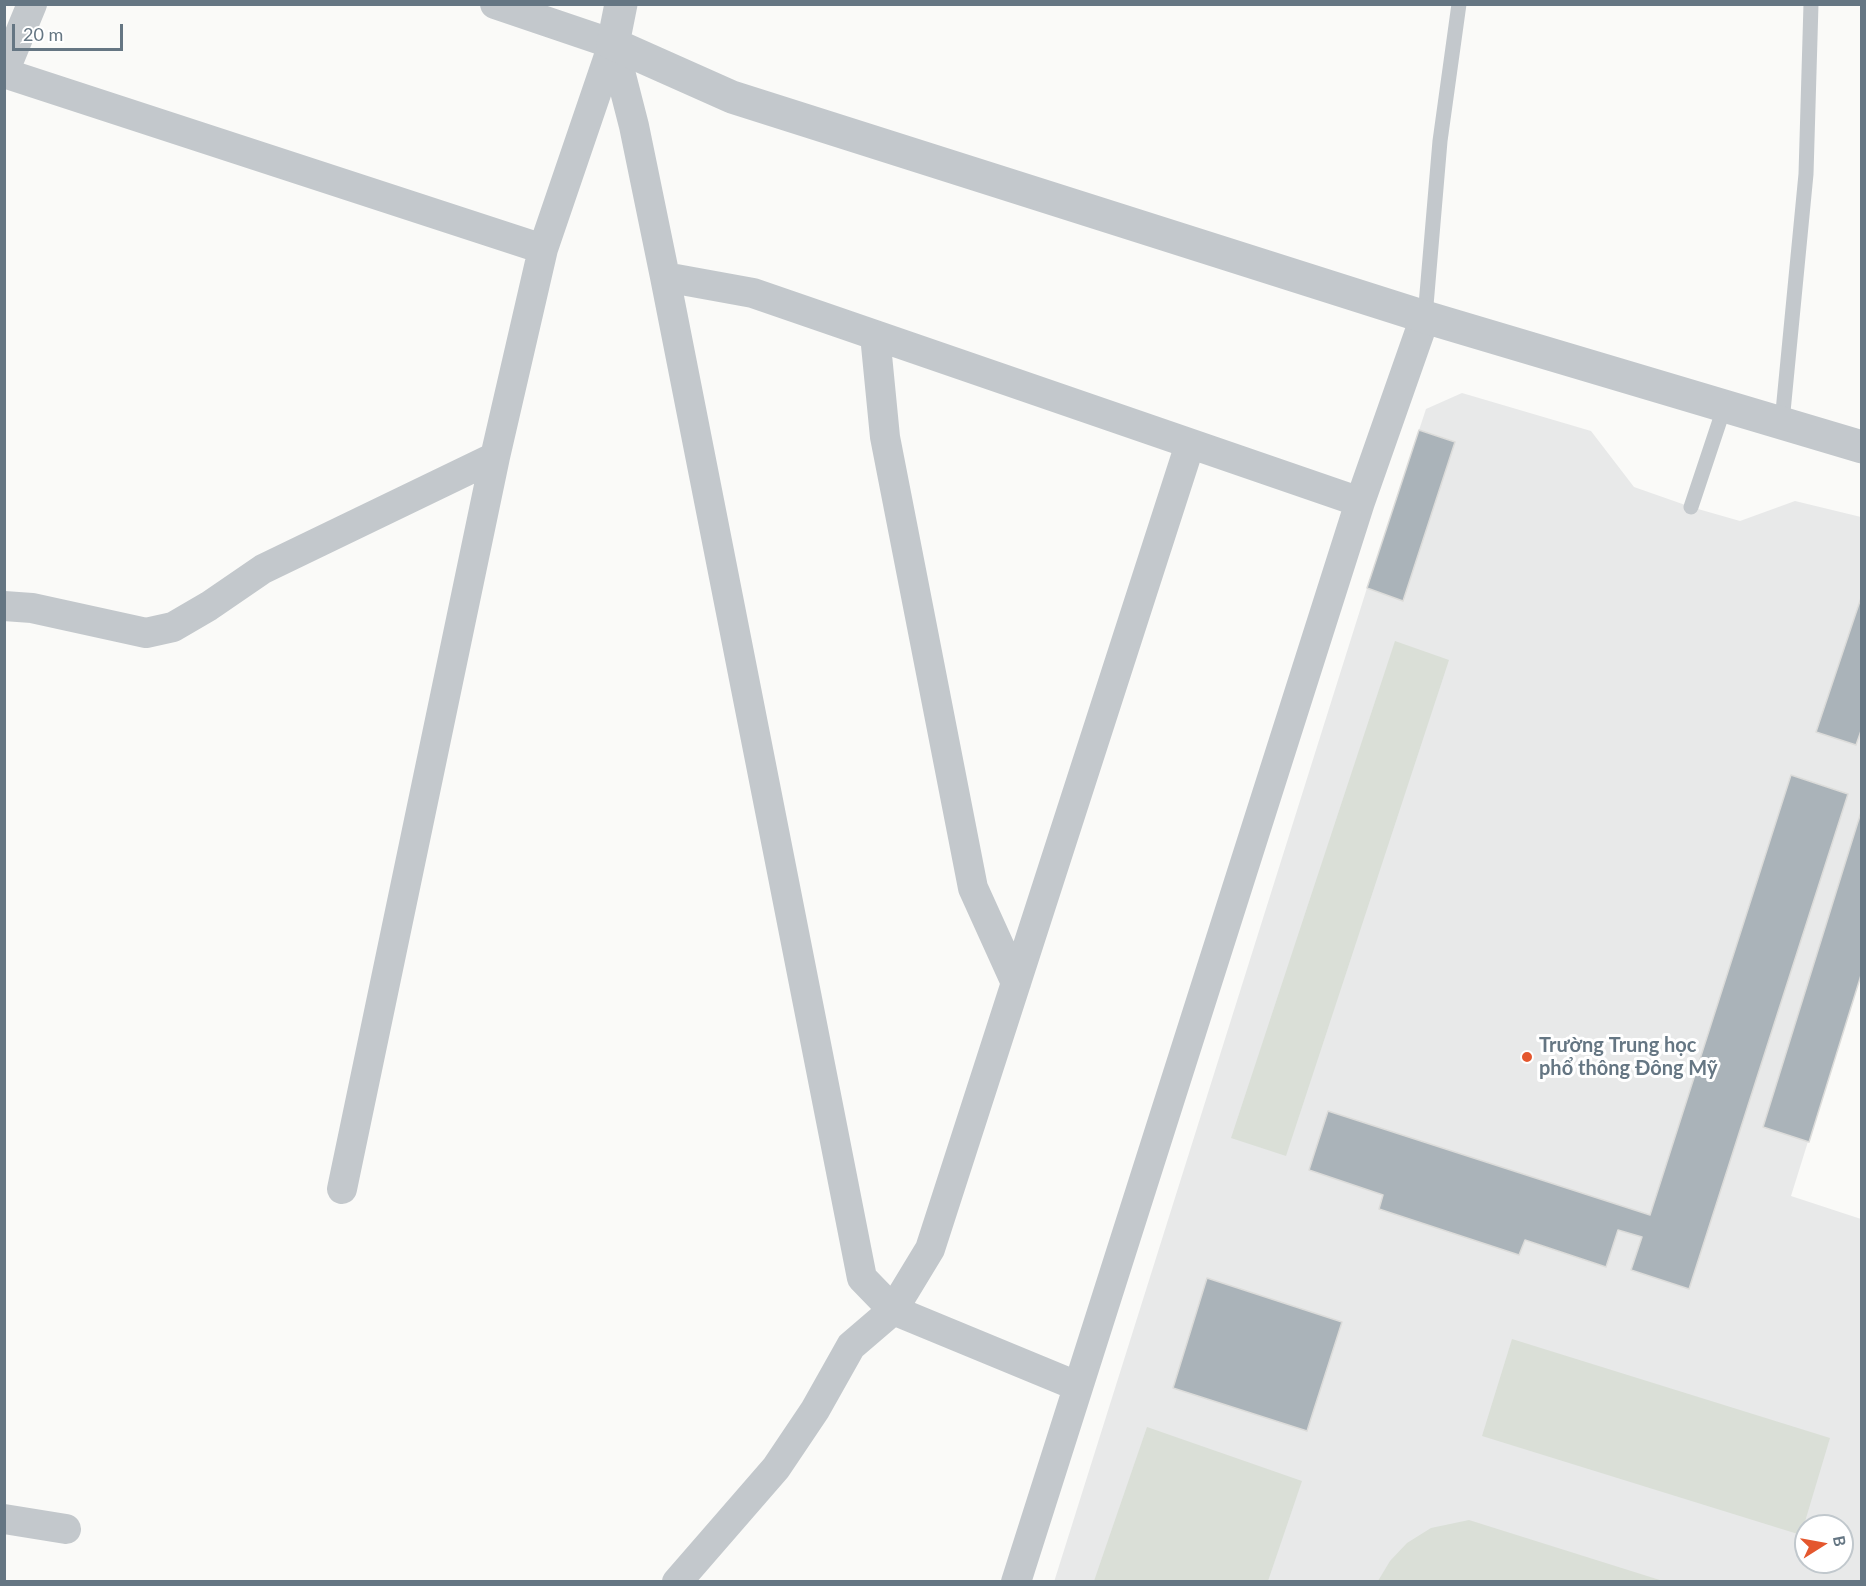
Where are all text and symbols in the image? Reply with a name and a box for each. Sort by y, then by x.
scale bar [15,12,126,50]
text: 20 m [23,23,63,45]
place label: Trường Trung học phổ thông Đông Mỹ [1539,1034,1718,1081]
marker: Trường Trung học phổ thông Đông Mỹ [1520,1050,1534,1064]
north arrow [1794,1514,1854,1574]
text: B [1830,1534,1851,1548]

